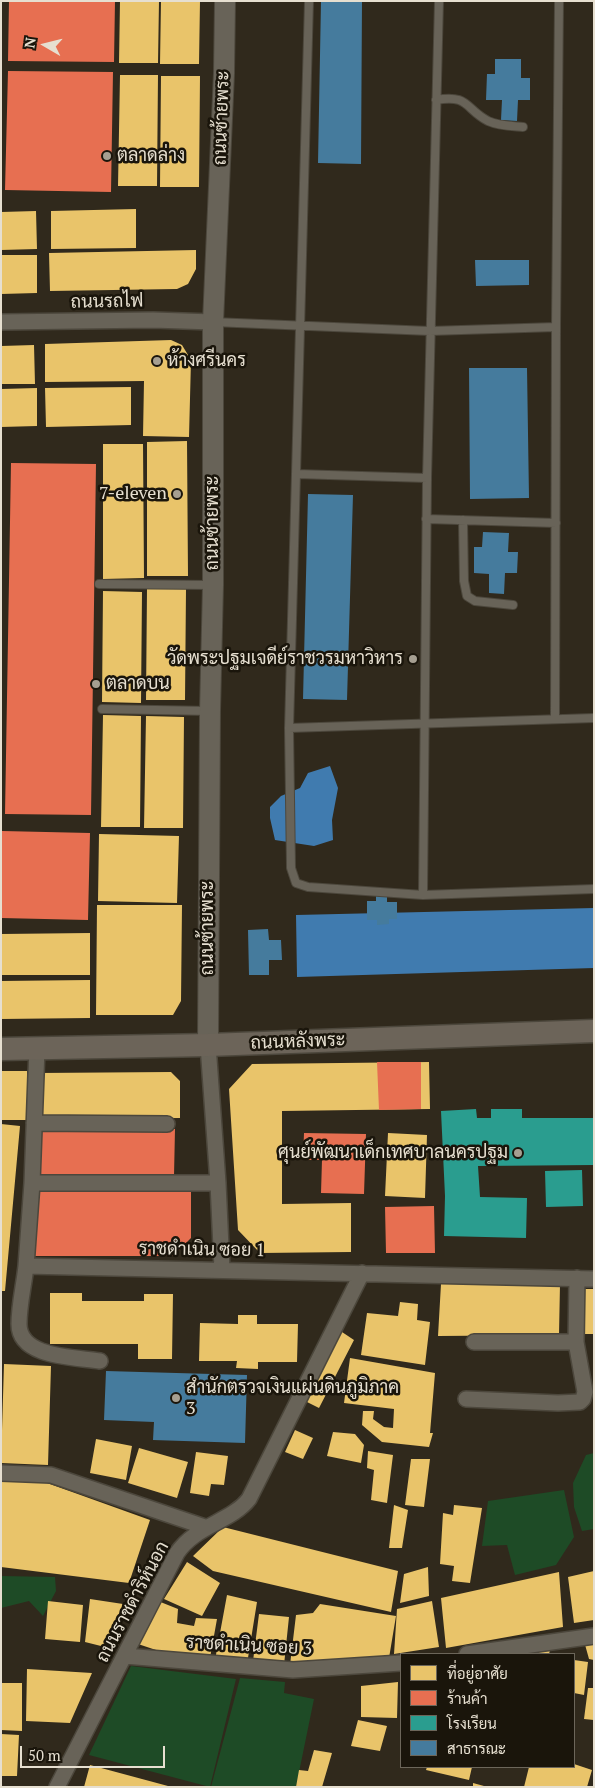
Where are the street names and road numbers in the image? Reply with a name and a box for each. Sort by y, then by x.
street label: ถนนซ้ายพระ [210,70,234,166]
street label: ถนนรถไฟ [71,291,143,313]
street label: ถนนซ้ายพระ [202,476,224,570]
street label: ถนนซ้ายพระ [197,881,219,975]
street label: ถนนหลังพระ [250,1030,346,1054]
street label: ราชดำเนิน ซอย 1 [139,1238,265,1262]
street label: ถนนราชดำริห์นอก [92,1538,174,1666]
street label: ราชดำเนิน ซอย 3 [185,1632,313,1660]

